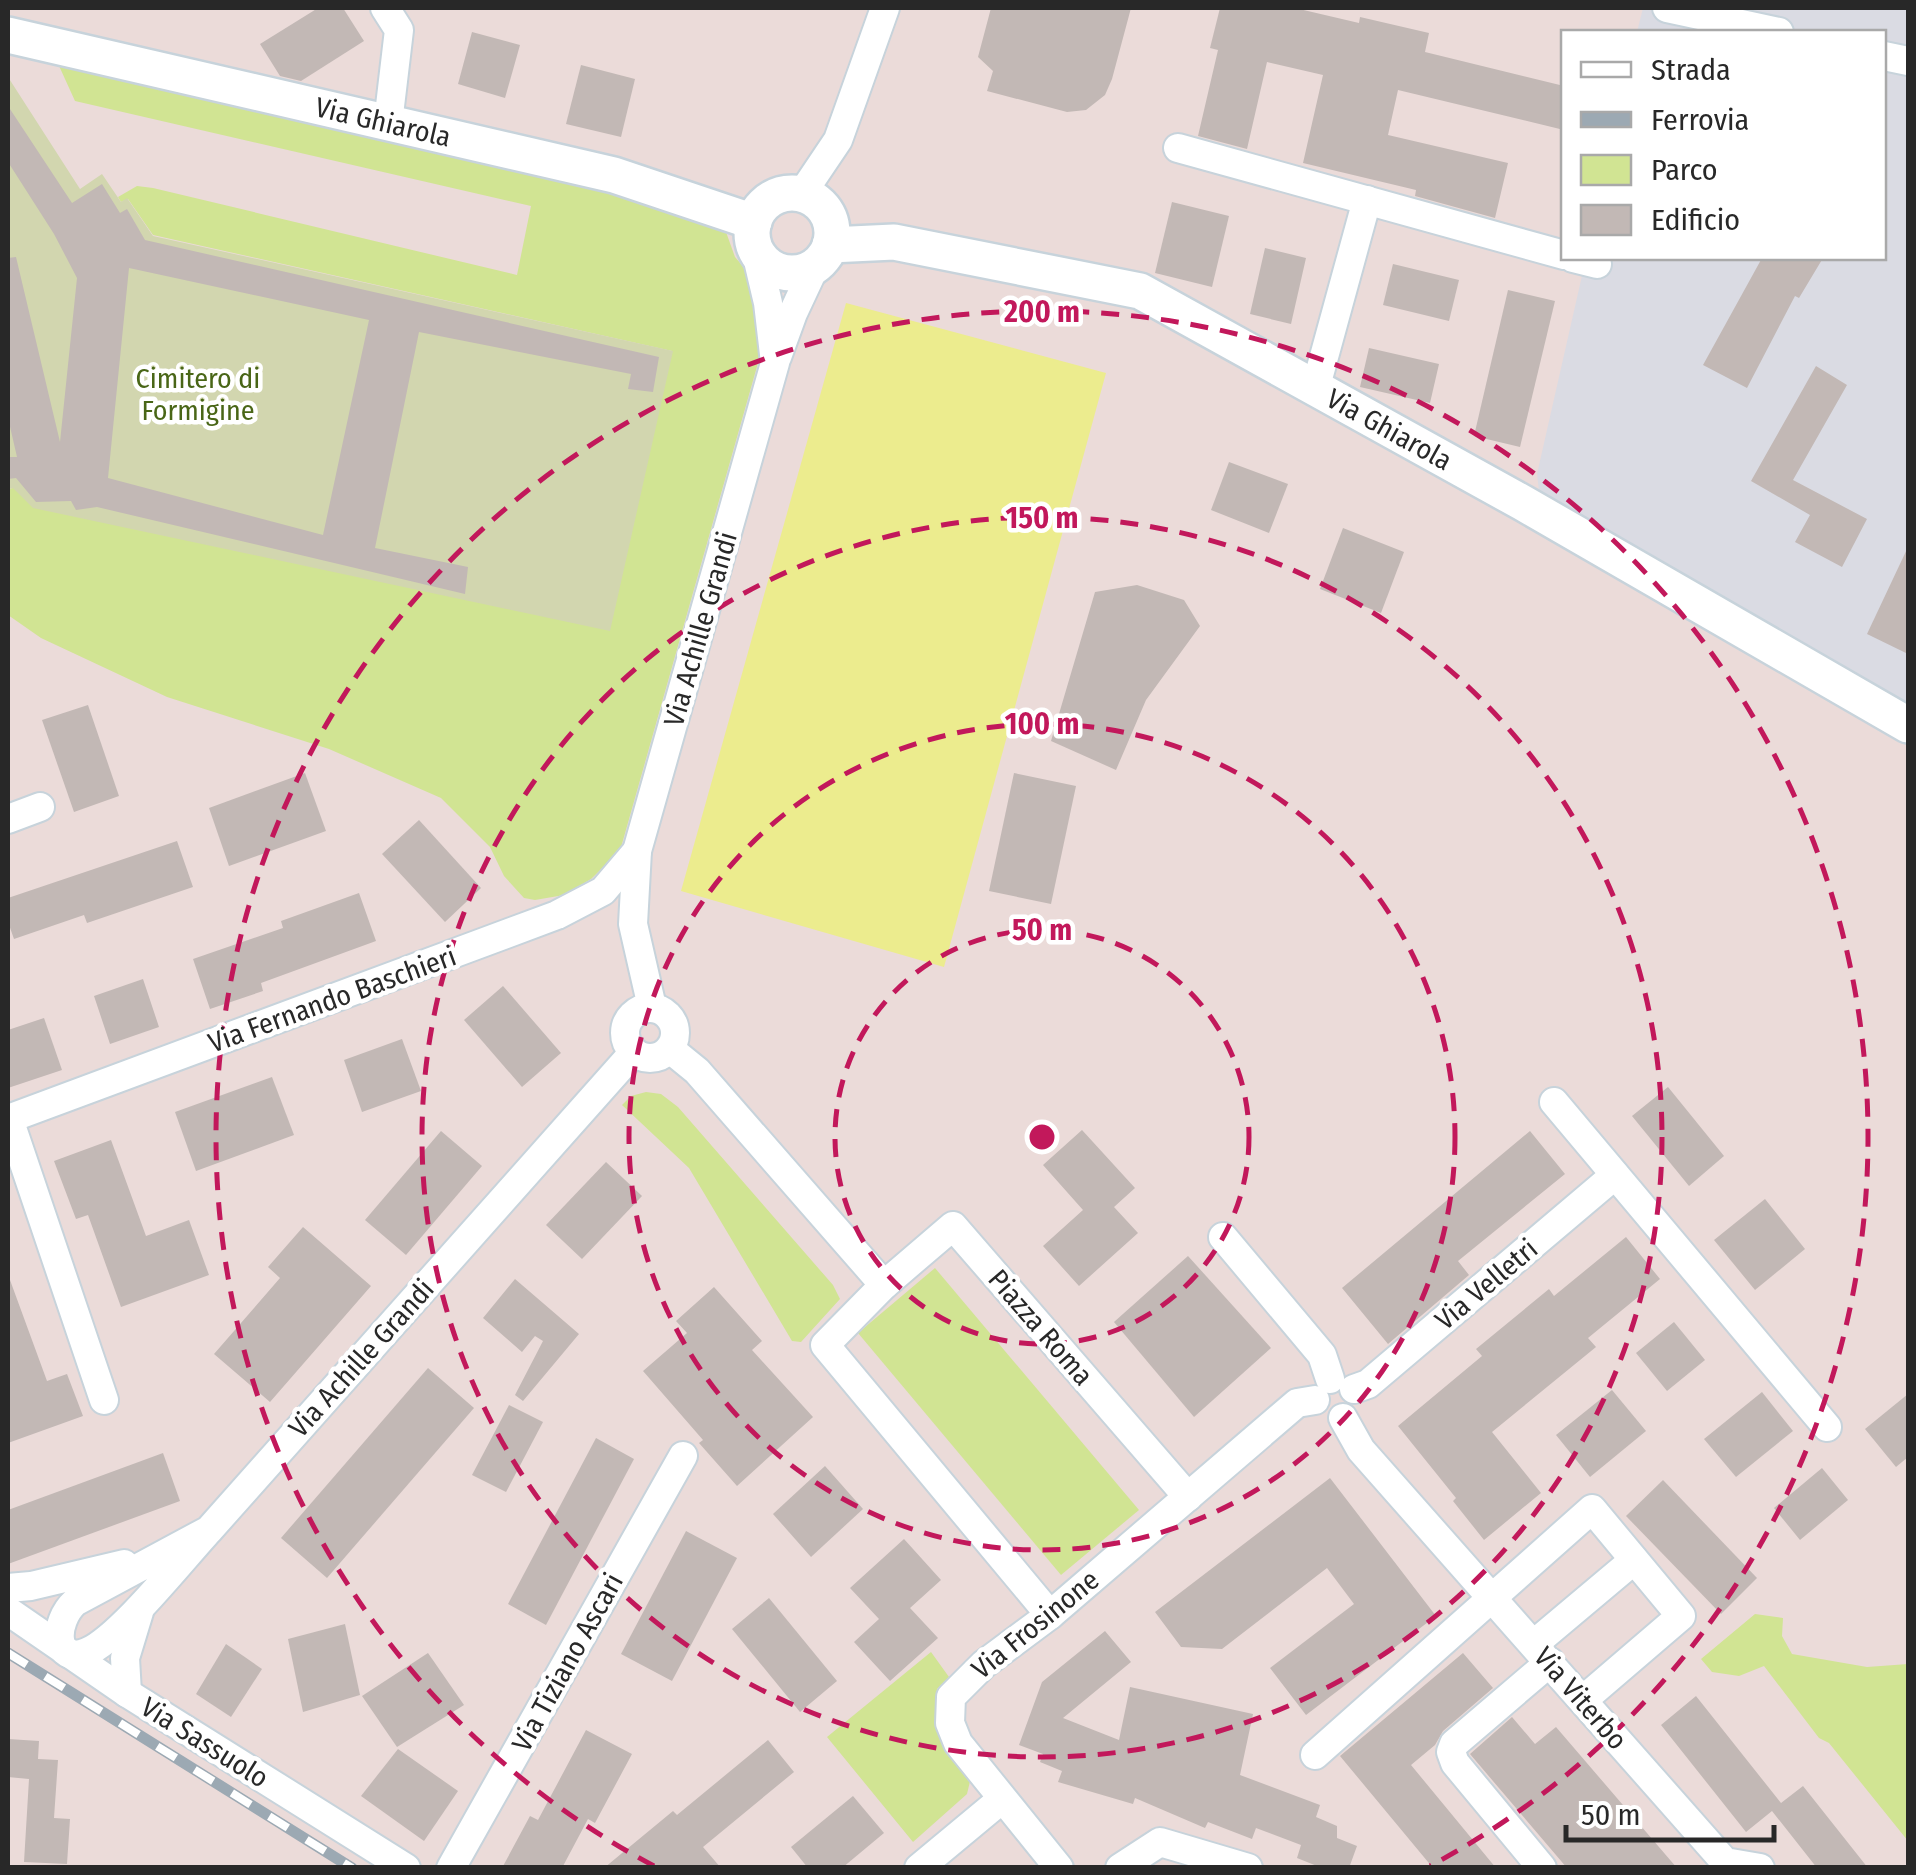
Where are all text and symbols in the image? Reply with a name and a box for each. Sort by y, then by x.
legend [1561,30,1886,260]
text: Strada [1651,52,1731,88]
street label: Via Ghiarola [312,91,454,154]
text: Ferrovia [1651,102,1749,138]
text: Parco [1651,152,1718,188]
text: Edificio [1651,202,1740,238]
text: 200 m [1003,294,1080,330]
park label: Cimitero di Formigine [136,362,260,427]
street label: Via Ghiarola [1321,382,1458,477]
text: 150 m [1006,500,1078,536]
street label: Via Achille Grandi [657,528,744,730]
text: 100 m [1005,706,1079,742]
text: 50 m [1012,912,1072,948]
street label: Via Fernando Baschieri [204,939,461,1060]
centre of rings [1024,1119,1060,1155]
street label: Via Velletri [1428,1232,1544,1337]
street label: Piazza Roma [981,1263,1100,1392]
street label: Via Achille Grandi [282,1273,441,1444]
street label: Via Frosinone [965,1563,1105,1686]
street label: Via Tiziano Ascari [505,1567,630,1757]
street label: Via Viterbo [1527,1640,1634,1756]
street label: Via Sassuolo [135,1690,275,1795]
scale bar [1566,1780,1774,1842]
text: 50 m [1581,1797,1641,1833]

